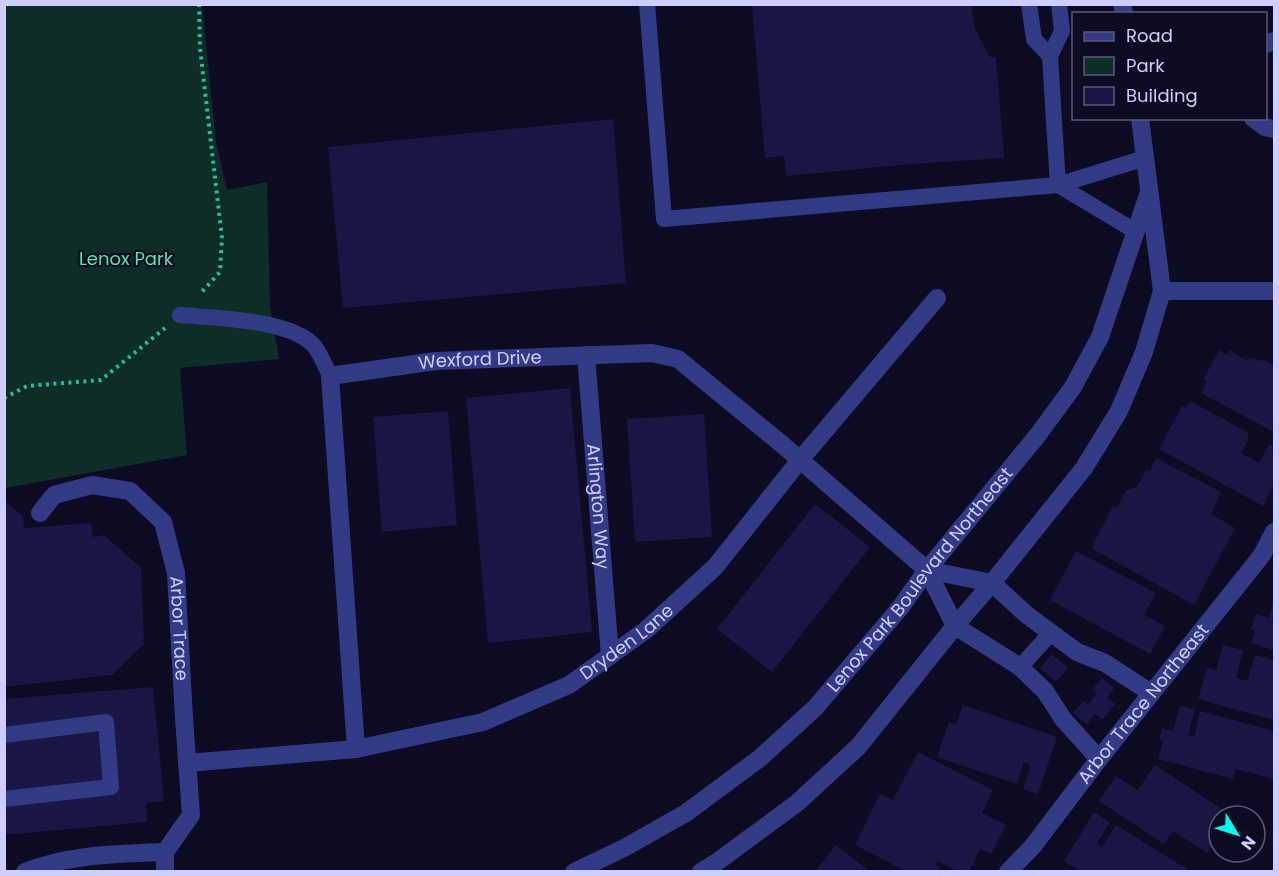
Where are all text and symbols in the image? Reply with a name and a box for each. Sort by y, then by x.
legend [1072,12,1267,120]
text: Road [1126,23,1173,48]
text: Park [1126,53,1165,78]
text: Building [1126,83,1198,108]
park label: Lenox Park [79,246,174,271]
street label: Wexford Drive [417,344,542,375]
street label: Arlington Way [581,443,616,570]
street label: Lenox Park Boulevard Northeast [821,462,1018,697]
street label: Arbor Trace [164,575,195,681]
street label: Dryden Lane [574,598,679,685]
street label: Arbor Trace Northeast [1072,618,1214,789]
north arrow [1207,804,1267,864]
text: N [1236,831,1261,855]

